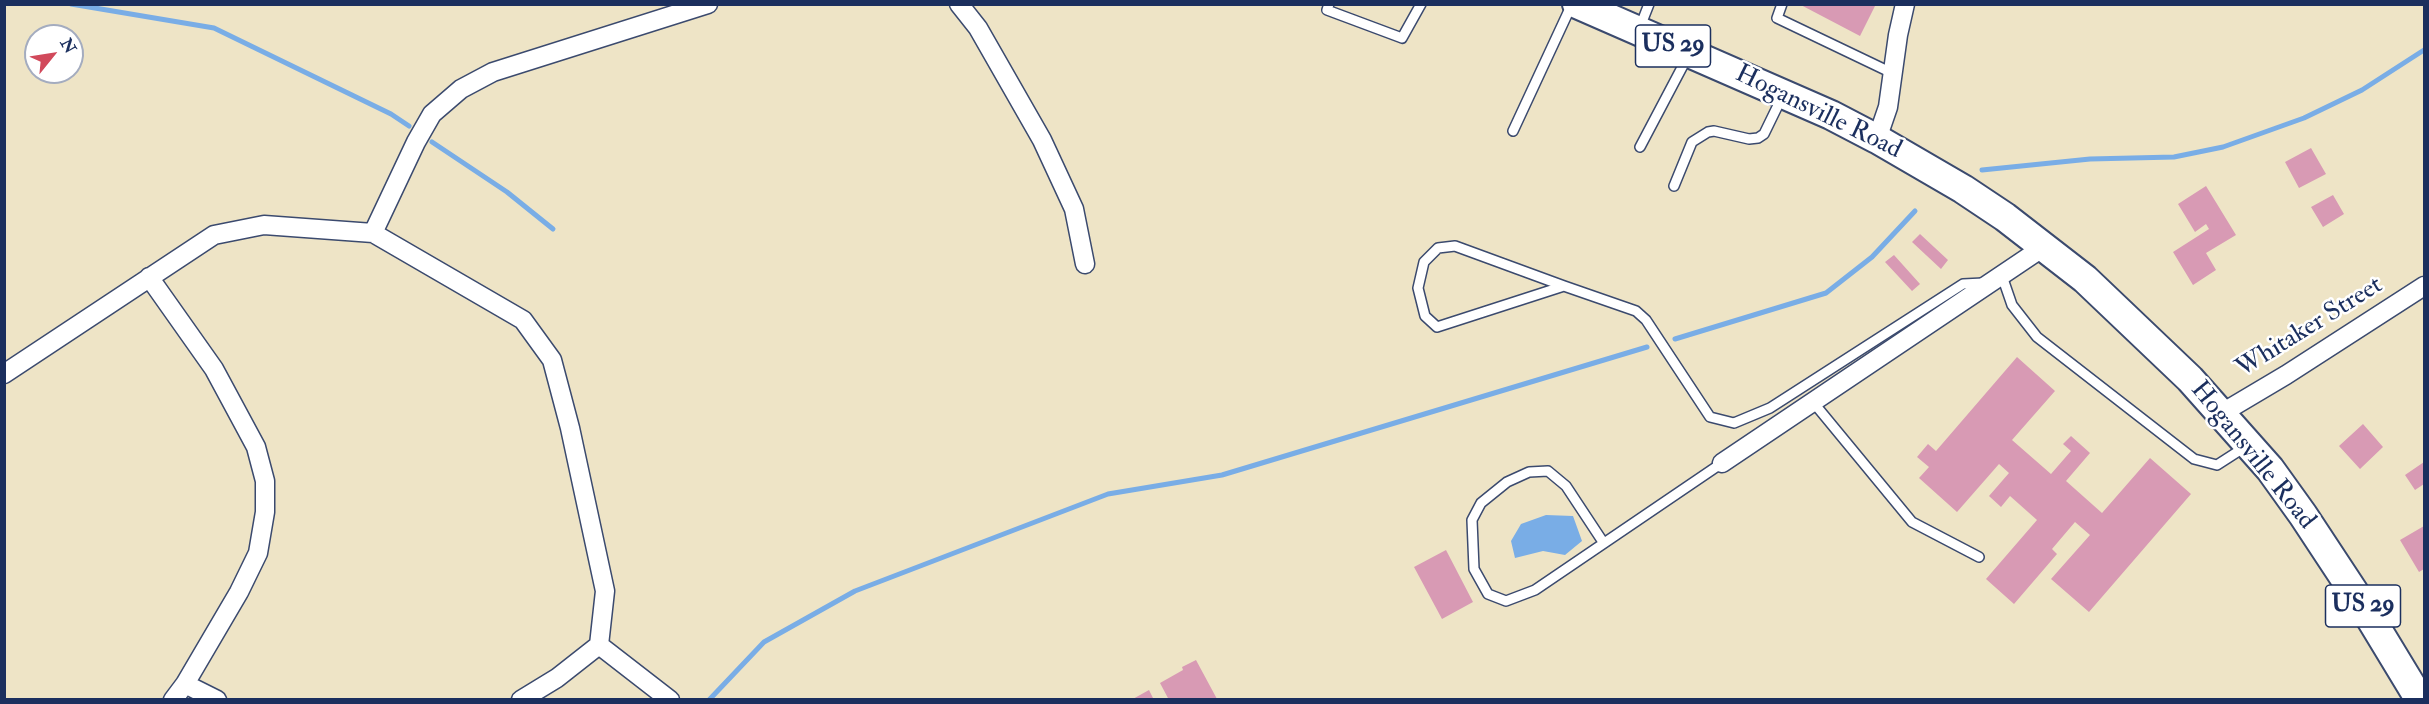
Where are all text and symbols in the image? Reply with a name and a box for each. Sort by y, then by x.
north arrow [24,24,84,84]
road number: US 29 [1636,25,1710,67]
text: N [56,35,80,57]
street label: Hogansville Road [1730,59,1906,167]
street label: Whitaker Street [2231,271,2389,385]
street label: Hogansville Road [2183,376,2321,536]
road number: US 29 [2326,585,2400,627]

